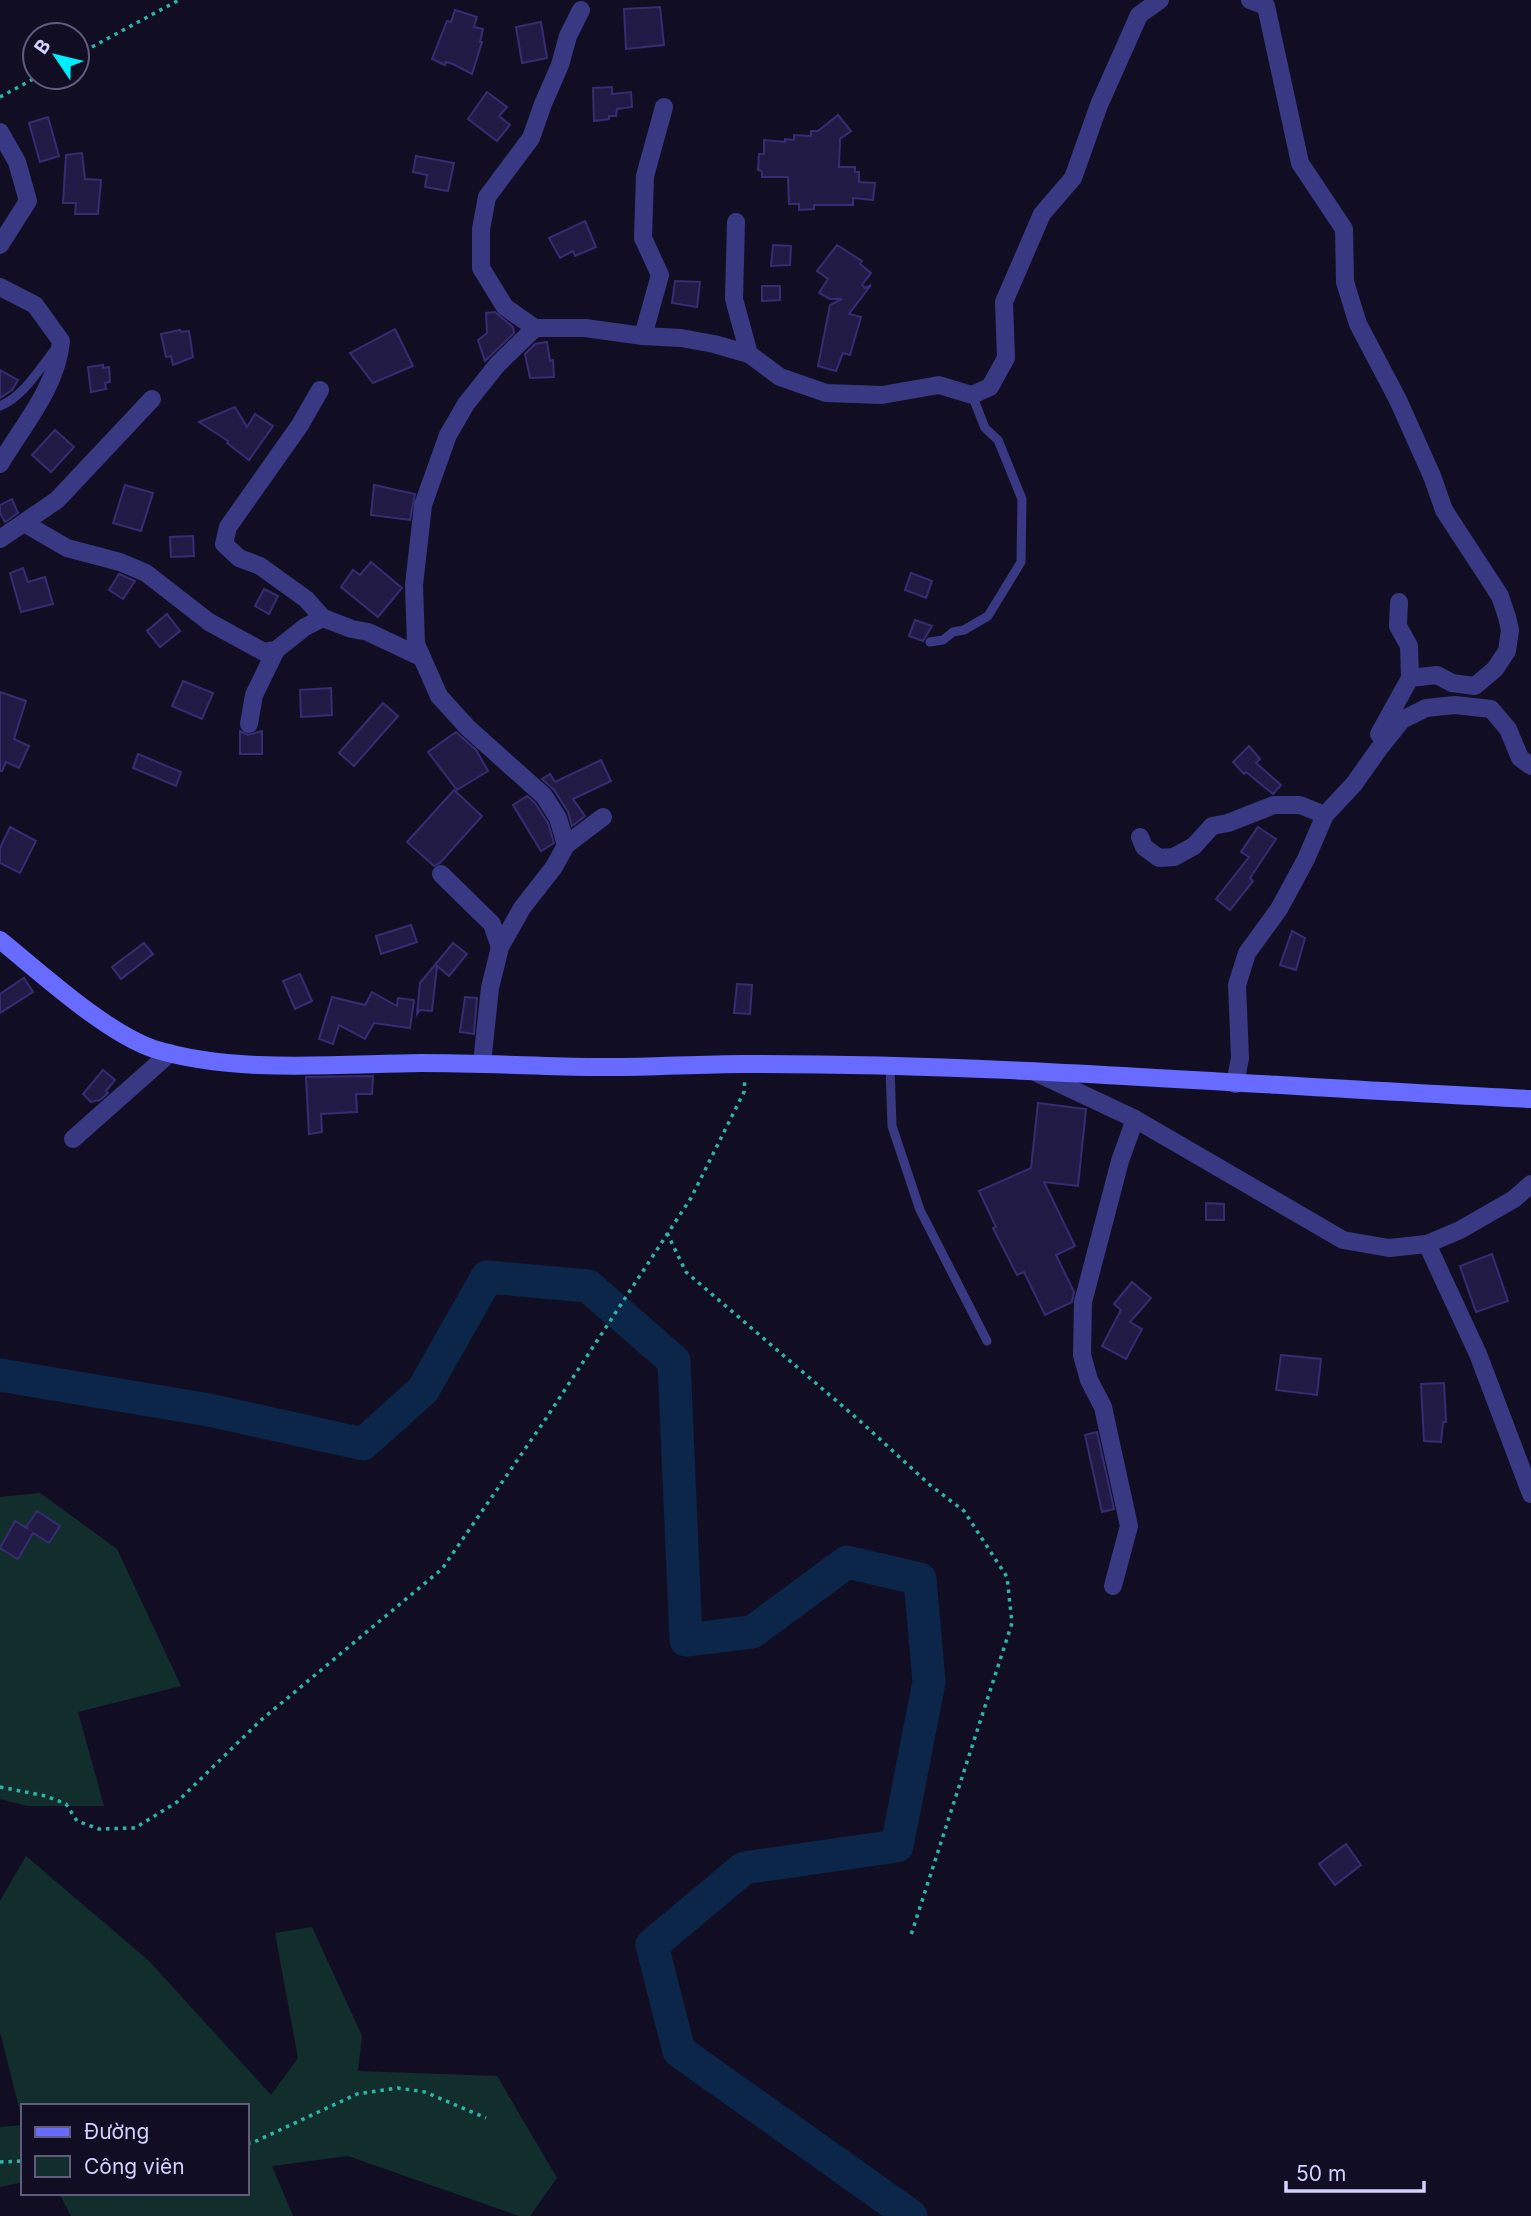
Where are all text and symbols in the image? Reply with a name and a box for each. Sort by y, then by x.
north arrow [21,21,91,91]
text: B [29,35,56,58]
legend [21,2104,248,2195]
text: Đường [84,2119,149,2144]
scale bar [1286,2150,1424,2194]
text: Công viên [84,2154,185,2179]
text: 50 m [1296,2161,1346,2186]

